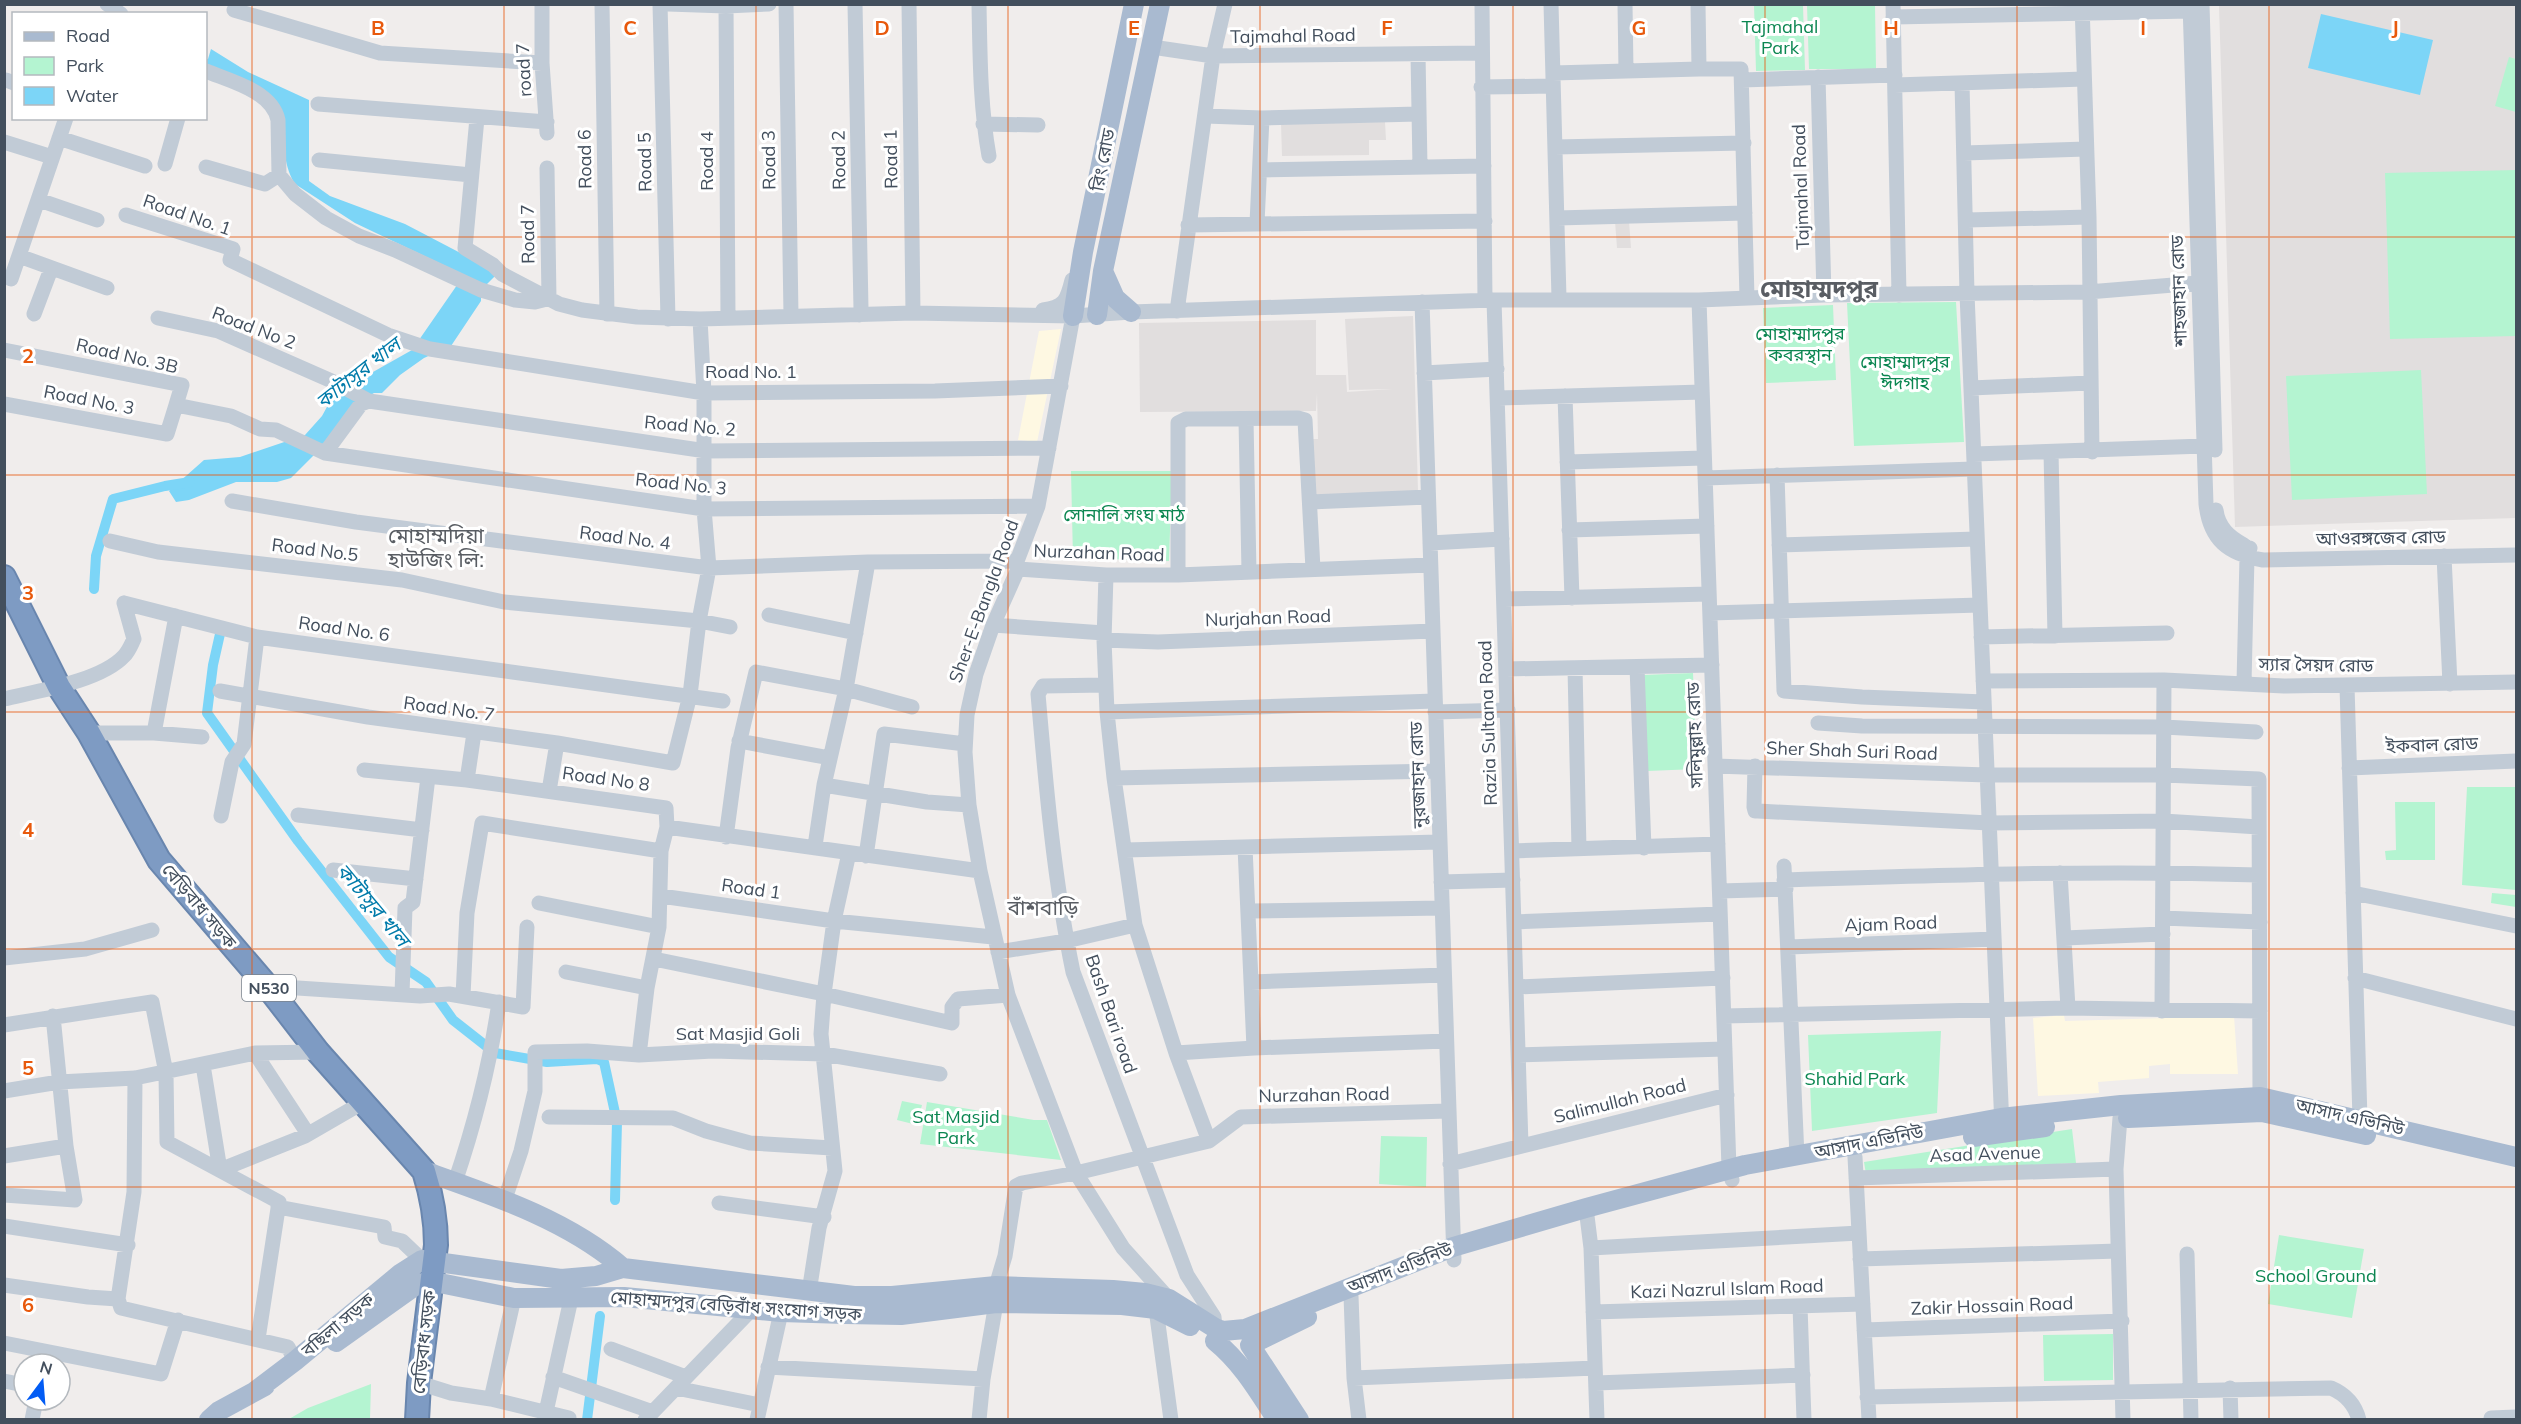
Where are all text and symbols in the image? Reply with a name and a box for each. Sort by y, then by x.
legend [12,12,207,120]
text: B [371,15,385,40]
text: C [623,15,637,40]
text: D [874,15,890,40]
text: E [1128,15,1140,40]
text: F [1381,15,1393,40]
text: G [1632,15,1646,40]
park label: Tajmahal Park [1742,15,1818,59]
text: H [1883,15,1899,40]
text: I [2140,15,2146,40]
text: J [2391,15,2399,40]
street label: Tajmahal Road [1230,23,1356,48]
text: Road [66,24,110,47]
street label: road 7 [511,43,536,97]
text: Park [66,54,105,77]
text: Water [66,84,119,107]
street label: Tajmahal Road [1787,124,1814,250]
street label: রিং রোড [1085,127,1120,194]
street label: Road 6 [572,129,597,189]
street label: Road 1 [878,129,903,189]
street label: Road 3 [756,130,781,190]
street label: Road 2 [826,130,851,190]
street label: Road 4 [695,131,718,191]
street label: Road 5 [632,132,657,192]
street label: Road No. 1 [140,189,234,240]
street label: Road 7 [515,204,540,264]
street label: শাহজাহান রোড [2165,235,2192,348]
district label: মোহাম্মদপুর [1760,273,1879,303]
street label: Road No 2 [209,301,299,354]
park label: মোহাম্মাদপুর কবরস্থান [1755,322,1845,366]
water label: কাটাসুর খাল [310,330,408,413]
street label: Road No. 3B [74,333,180,378]
text: 2 [22,343,34,368]
park label: মোহাম্মাদপুর ঈদগাহ [1860,350,1950,394]
street label: Road No. 1 [705,360,797,383]
street label: Road No. 3 [42,379,136,420]
street label: Road No. 2 [643,410,737,441]
street label: Road No. 3 [634,467,728,500]
park label: সোনালি সংঘ মাঠ [1063,503,1185,526]
street label: Sher-E-Bangla Road [943,516,1024,686]
street label: Road No. 4 [578,520,672,555]
district label: মোহাম্মদিয়া হাউজিং লি: [387,522,484,572]
street label: আওরঙ্গজেব রোড [2315,525,2446,550]
street label: Road No.5 [270,533,360,566]
street label: Nurzahan Road [1033,539,1165,566]
text: 3 [22,580,34,605]
street label: Nurjahan Road [1205,604,1331,631]
street label: Road No. 6 [297,611,391,646]
street label: Razia Sultana Road [1473,640,1502,806]
street label: স্যার সৈয়দ রোড [2257,652,2374,677]
street label: সলিমুল্লাহ রোড [1681,681,1708,789]
street label: Road No. 7 [402,691,496,726]
street label: নুরজাহান রোড [1404,721,1431,830]
street label: ইকবাল রোড [2384,731,2479,758]
street label: Sher Shah Suri Road [1766,736,1938,765]
street label: Road No 8 [561,761,651,796]
text: 4 [22,817,34,842]
street label: বেড়িবাধ সড়ক [157,858,242,953]
water label: কাটাসুর খাল [332,858,417,954]
street label: Road 1 [720,873,782,904]
district label: বাঁশবাড়ি [1006,894,1080,920]
street label: Ajam Road [1844,910,1938,937]
street label: Bash Bari road [1080,951,1143,1076]
road number: N530 [242,975,296,1001]
street label: Sat Masjid Goli [676,1022,800,1045]
text: 5 [22,1055,34,1080]
park label: Shahid Park [1805,1067,1906,1090]
street label: Salimullah Road [1551,1073,1688,1128]
street label: Nurzahan Road [1258,1082,1390,1107]
street label: আসাদ এভিনিউ [2293,1093,2407,1140]
park label: Sat Masjid Park [912,1105,1000,1149]
street label: আসাদ এভিনিউ [1811,1120,1926,1164]
street label: Asad Avenue [1929,1140,2041,1167]
street label: আসাদ এভিনিউ [1343,1237,1456,1298]
park label: School Ground [2255,1264,2377,1287]
street label: Kazi Nazrul Islam Road [1630,1274,1824,1303]
street label: মোহাম্মদপুর বেড়িবাঁধ সংযোগ সড়ক [610,1285,863,1326]
street label: বছিলা সড়ক [296,1287,379,1362]
street label: বেড়িবাধ সড়ক [407,1288,440,1395]
street label: Zakir Hossain Road [1910,1291,2074,1320]
text: 6 [22,1292,34,1317]
north arrow [12,1352,72,1412]
text: N [38,1356,55,1379]

